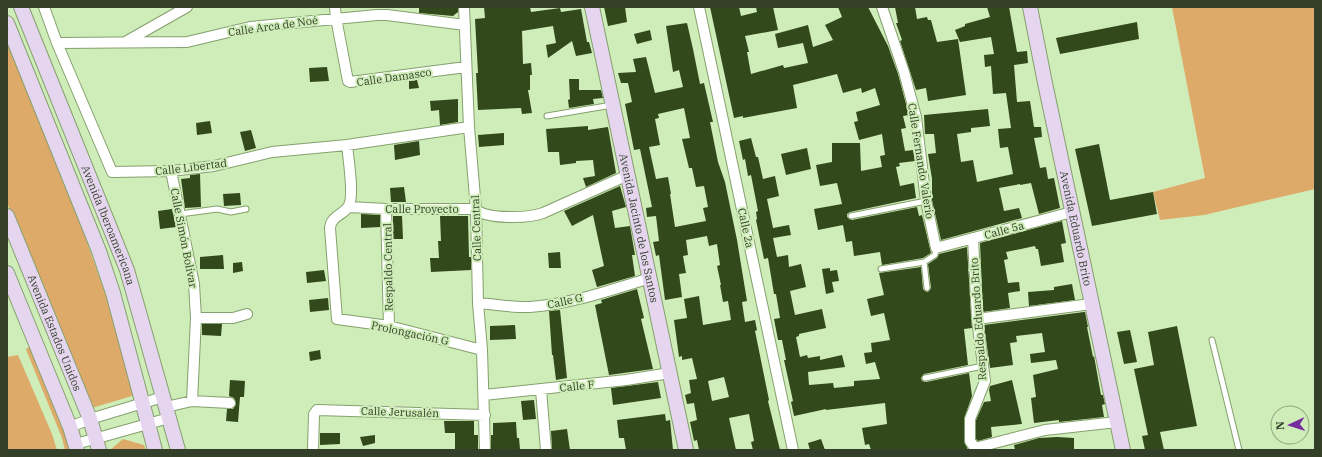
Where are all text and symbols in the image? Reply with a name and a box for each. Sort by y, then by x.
street label: Calle Arca de Noé [227,13,319,39]
street label: Calle Damasco [356,65,432,89]
street label: Calle Fernando Valerio [905,102,937,220]
street label: Avenida Jacinto de los Santos [616,152,662,304]
street label: Calle Libertad [154,156,228,178]
street label: Avenida Iberoamericana [78,163,138,287]
street label: Avenida Eduardo Brito [1057,169,1095,287]
street label: Calle Simón Bolívar [167,187,201,289]
street label: Calle Central [468,195,484,261]
street label: Calle Proyecto [385,202,459,216]
street label: Calle 2a [735,207,757,249]
street label: Calle 5a [983,218,1025,242]
street label: Respaldo Central [380,223,396,311]
street label: Respaldo Eduardo Brito [967,257,989,381]
street label: Avenida Estados Unidos [25,272,85,393]
street label: Calle G [546,290,584,312]
street label: Prolongación G [370,318,450,348]
street label: Calle F [559,377,595,395]
street label: Calle Jerusalén [361,404,439,420]
north arrow [1270,405,1310,445]
text: N [1273,421,1287,431]

